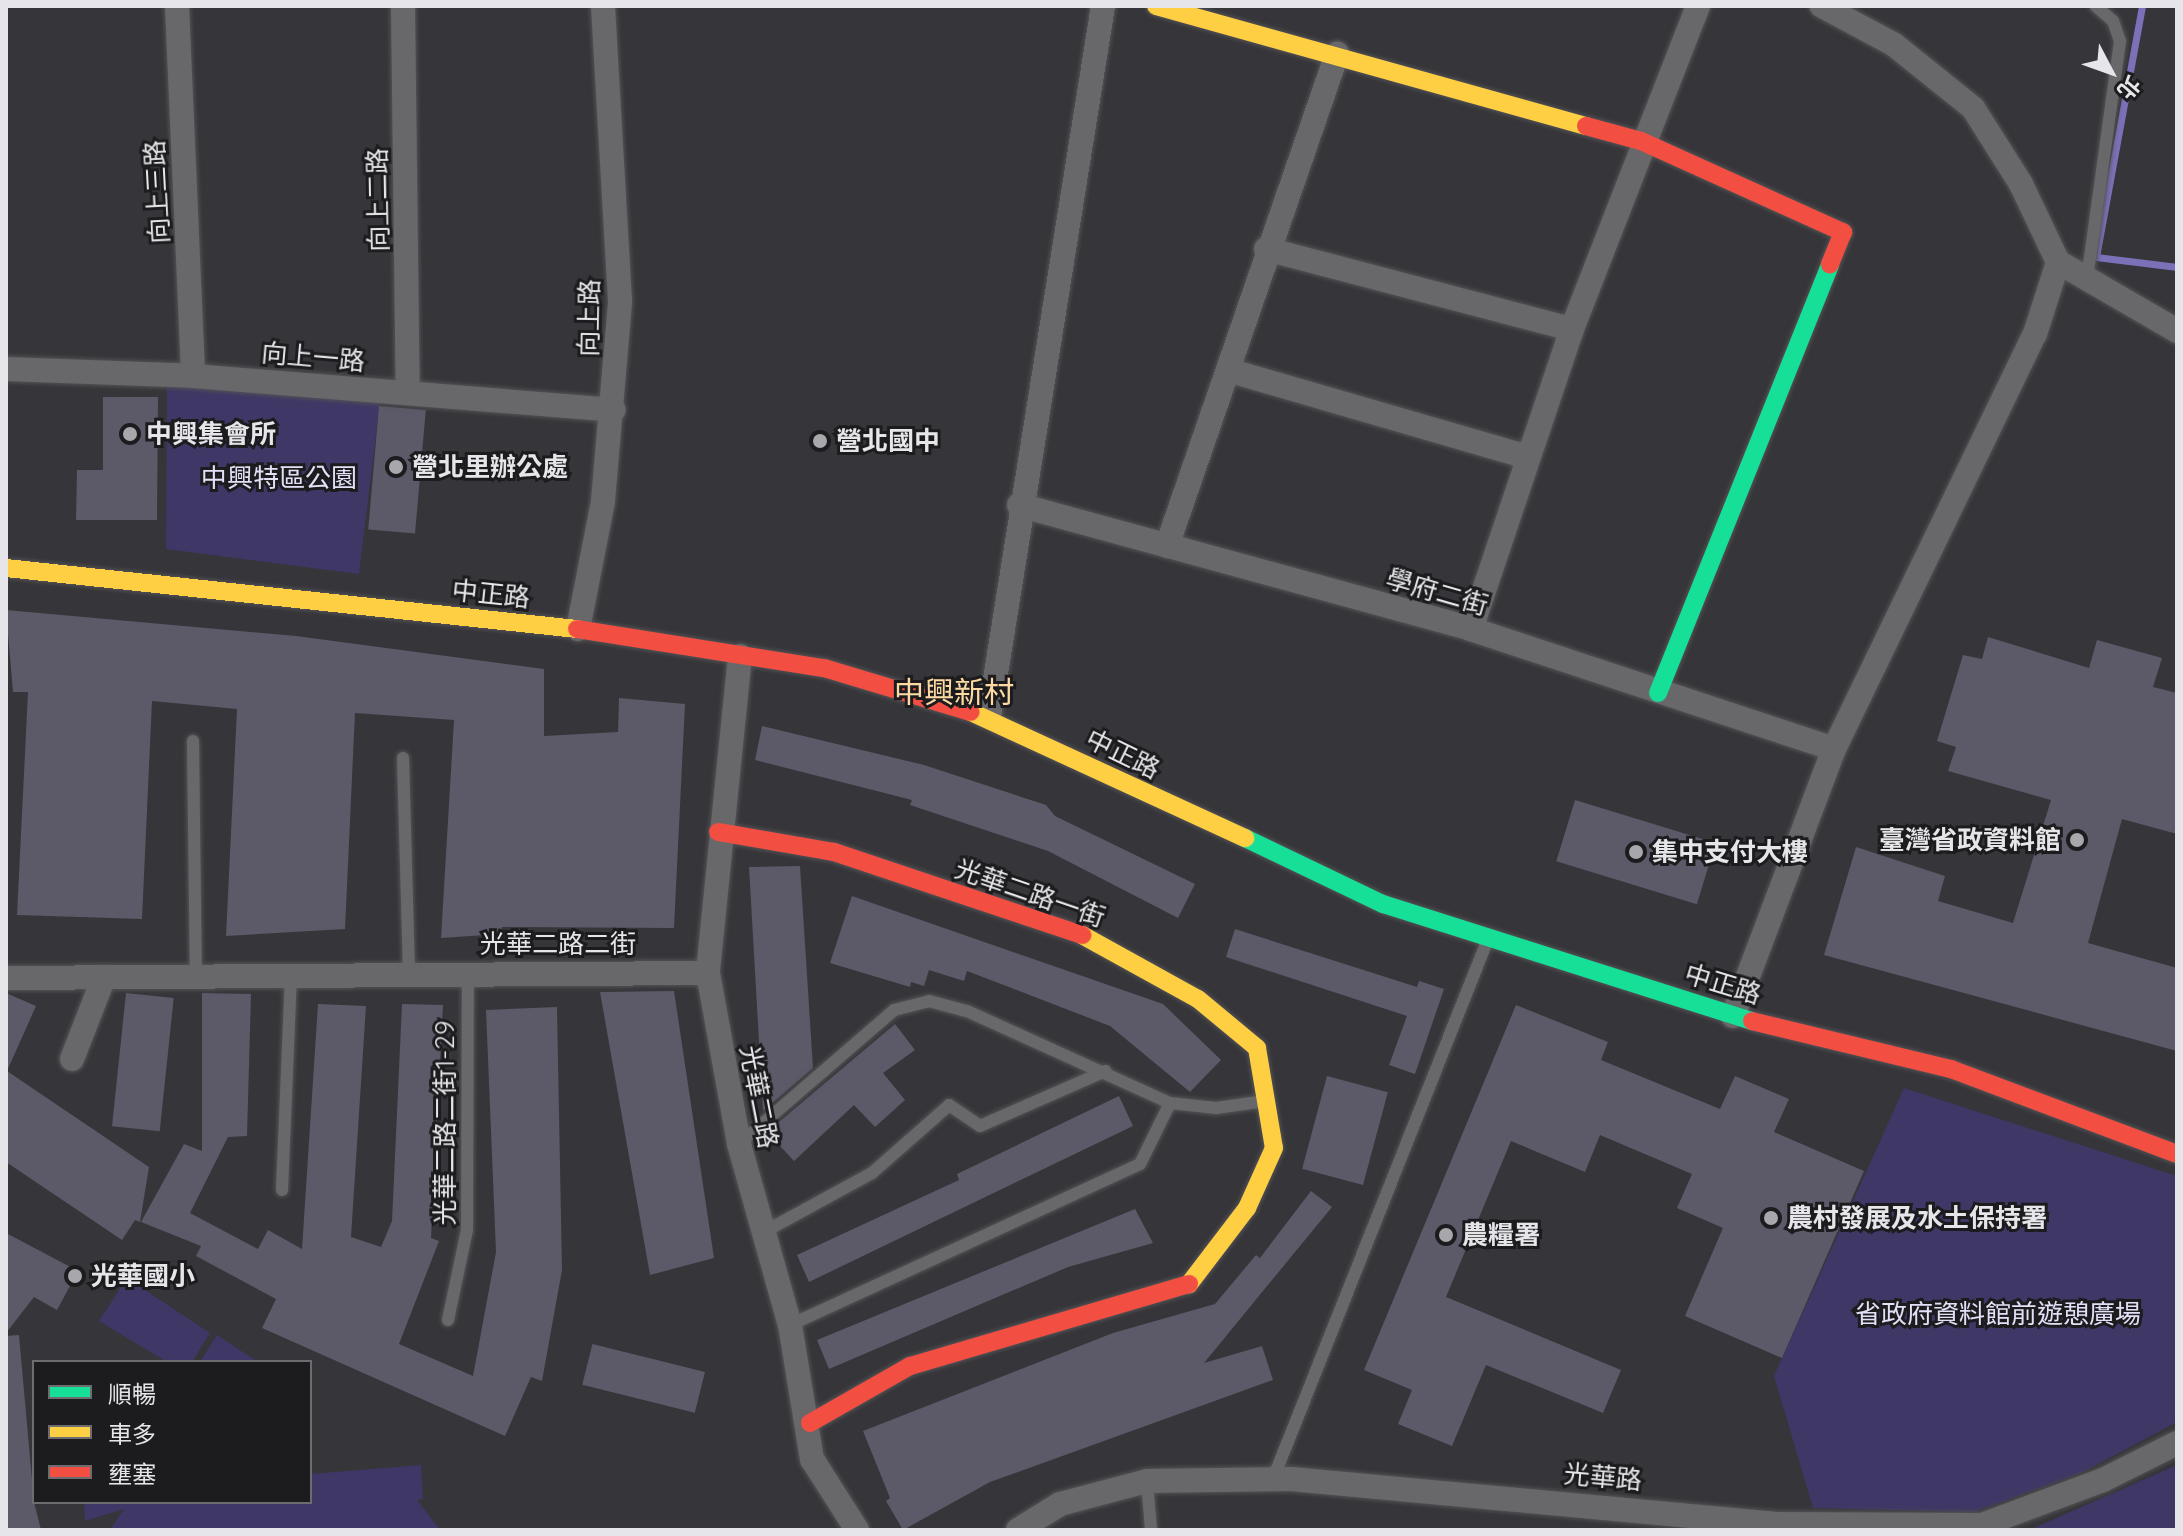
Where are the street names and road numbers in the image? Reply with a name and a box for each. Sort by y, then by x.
street label: 向上三路 [139,139,175,245]
street label: 向上二路 [361,148,395,252]
street label: 向上路 [573,279,605,357]
street label: 向上一路 [260,337,366,377]
street label: 學府二街 [1383,563,1491,621]
street label: 中正路 [451,574,531,614]
street label: 中正路 [1081,723,1165,785]
street label: 光華二路一街 [951,853,1109,933]
street label: 光華二路二街 [480,928,636,960]
street label: 中正路 [1681,958,1765,1010]
street label: 光華二路二街1-29 [429,1021,461,1225]
street label: 光華二路 [734,1043,784,1151]
street label: 光華路 [1563,1458,1643,1496]

